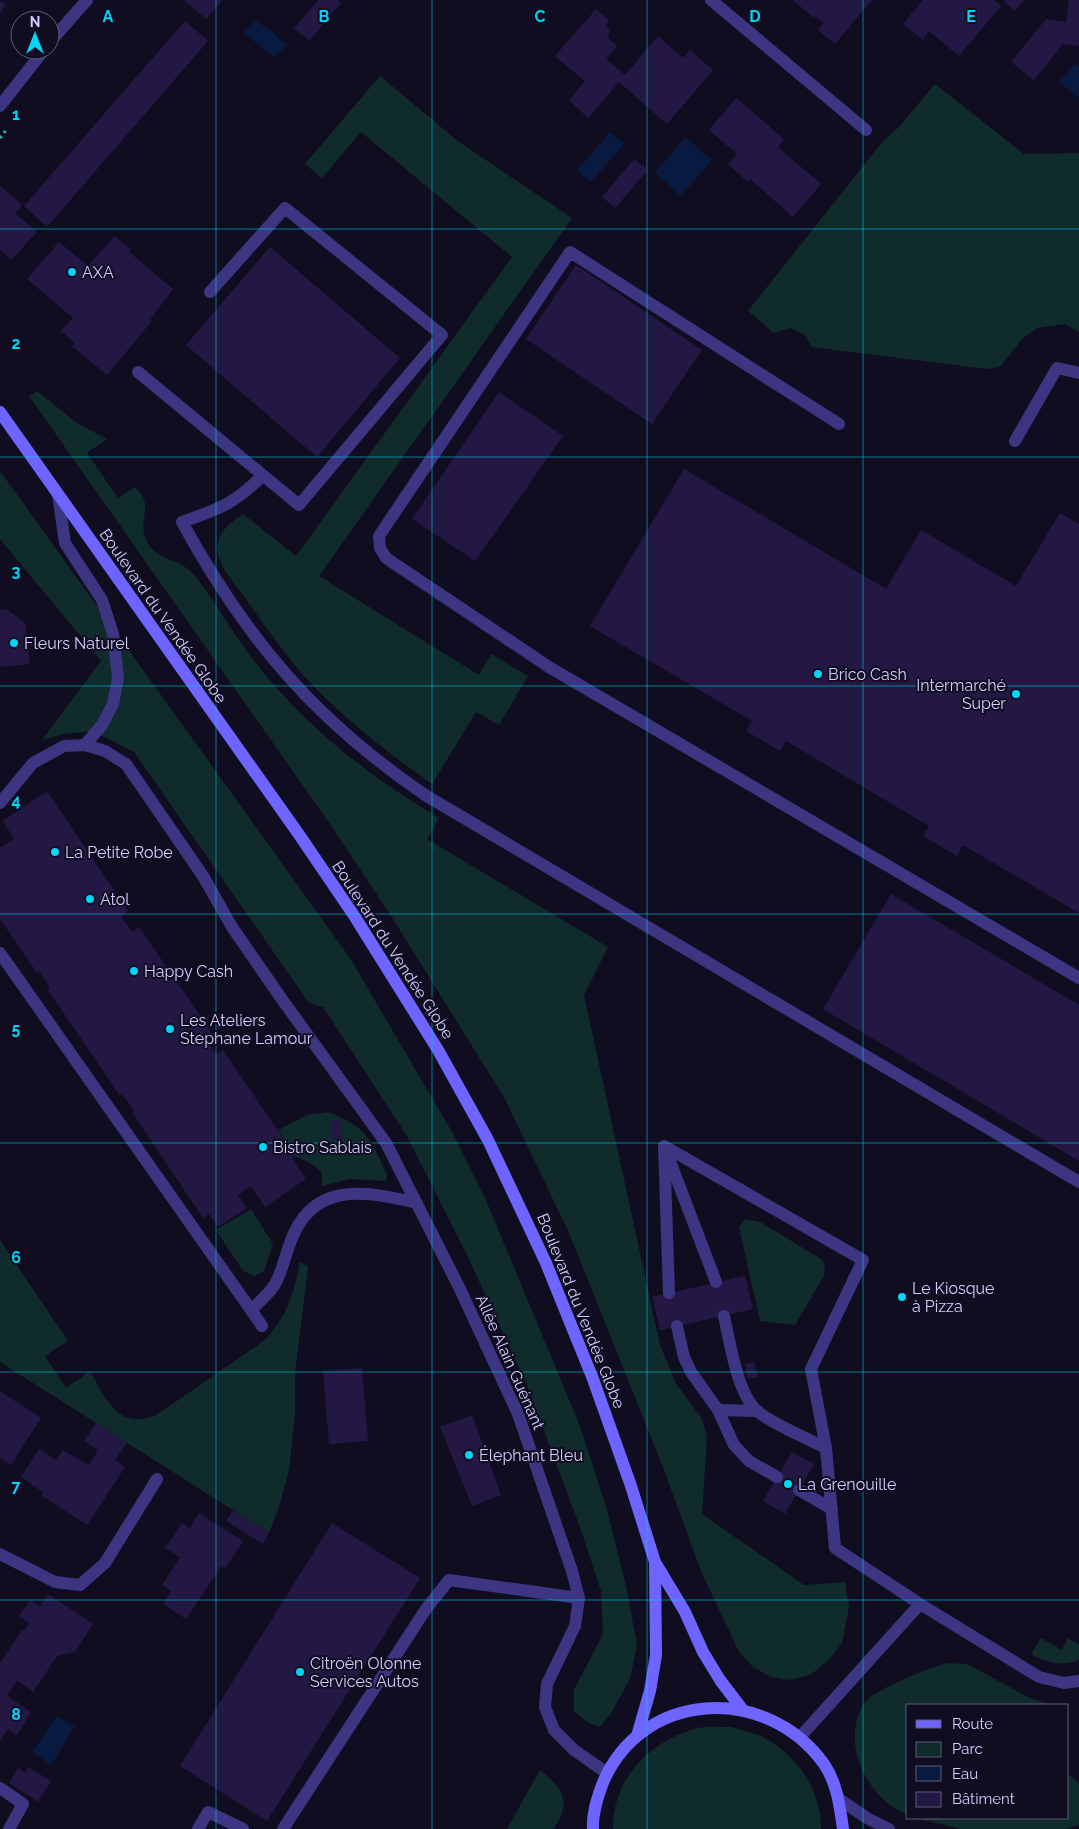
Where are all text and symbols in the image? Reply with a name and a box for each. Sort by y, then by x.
text: A [103,7,114,26]
text: B [319,7,330,26]
text: C [535,7,546,26]
text: D [749,7,761,26]
text: E [966,7,976,26]
north arrow [10,10,60,60]
text: N [30,14,40,30]
text: 1 [12,105,20,124]
place label: AXA [82,263,114,282]
marker: AXA [66,266,78,278]
text: 2 [11,334,21,353]
street label: Boulevard du Vendée Globe [95,525,231,707]
text: 3 [12,562,21,581]
place label: Fleurs Naturel [24,634,130,653]
marker: Fleurs Naturel [8,637,20,649]
place label: Brico Cash [828,665,907,684]
marker: Brico Cash [812,668,824,680]
place label: Intermarché Super [916,676,1006,713]
marker: Intermarché Super [1010,688,1022,700]
text: 4 [11,791,21,810]
place label: La Petite Robe [65,843,173,862]
marker: La Petite Robe [49,846,61,858]
street label: Boulevard du Vendée Globe [328,857,458,1043]
place label: Atol [100,890,130,909]
marker: Atol [84,893,96,905]
place label: Happy Cash [144,962,233,981]
marker: Happy Cash [128,965,140,977]
place label: Les Ateliers Stephane Lamour [180,1011,313,1048]
text: 5 [12,1019,21,1038]
marker: Les Ateliers Stephane Lamour [164,1023,176,1035]
place label: Bistro Sablais [273,1138,372,1157]
marker: Bistro Sablais [257,1141,269,1153]
street label: Boulevard du Vendée Globe [533,1211,629,1411]
text: 6 [11,1248,21,1267]
place label: Le Kiosque à Pizza [912,1279,994,1316]
marker: Le Kiosque à Pizza [896,1291,908,1303]
street label: Allée Alain Guénant [472,1292,549,1433]
place label: Élephant Bleu [479,1445,583,1465]
marker: Élephant Bleu [463,1449,475,1461]
place label: La Grenouille [798,1475,896,1494]
text: 7 [12,1477,21,1496]
marker: La Grenouille [782,1478,794,1490]
place label: Citroën Olonne Services Autos [310,1654,421,1691]
marker: Citroën Olonne Services Autos [294,1666,306,1678]
legend [906,1704,1069,1819]
text: 8 [11,1705,21,1724]
text: Route [952,1715,993,1733]
text: Parc [952,1740,983,1758]
text: Eau [952,1765,978,1783]
text: Bâtiment [952,1790,1015,1808]

